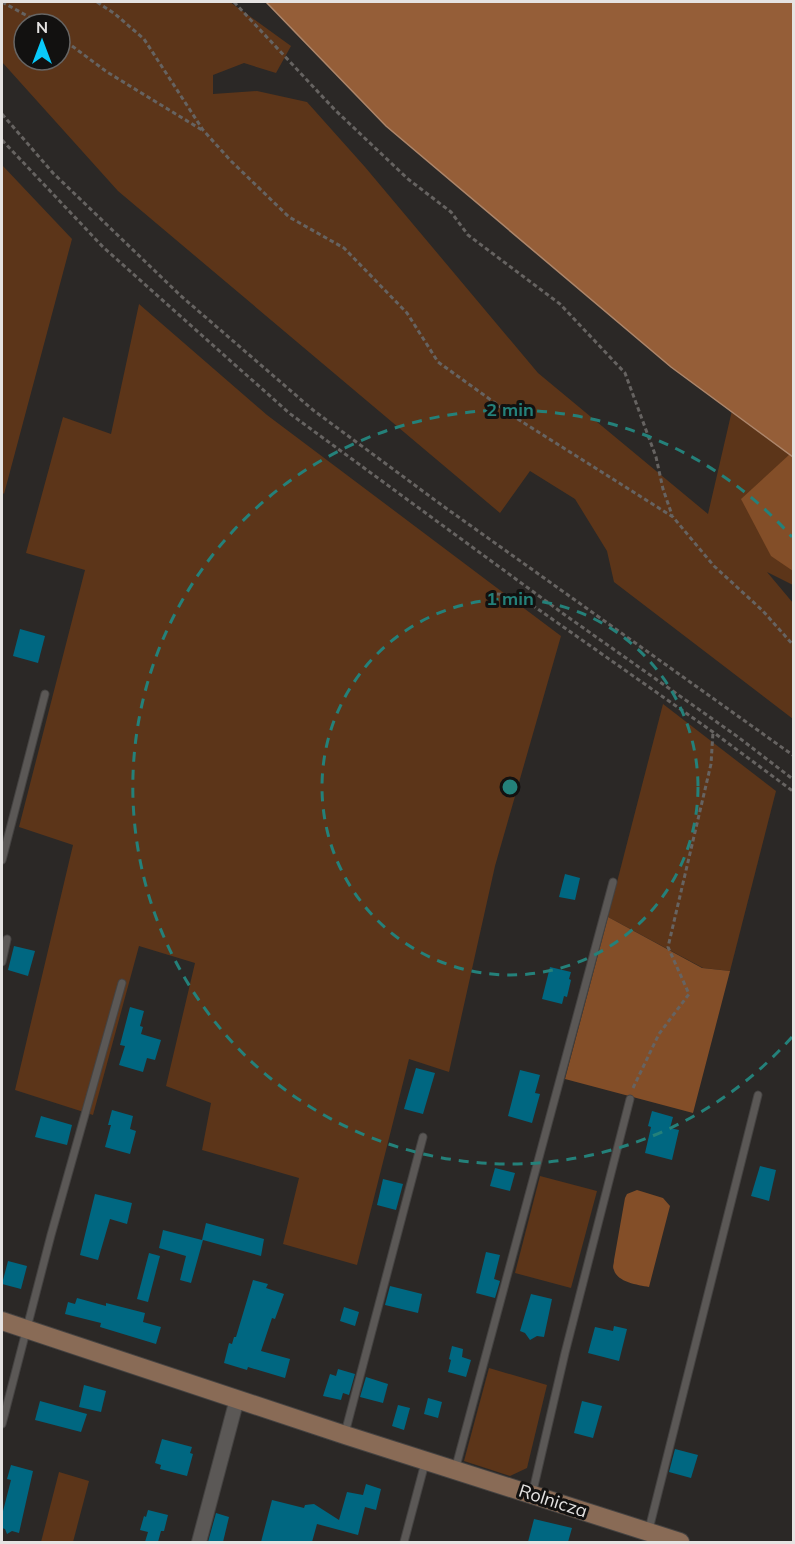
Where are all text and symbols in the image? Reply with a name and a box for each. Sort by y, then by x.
north arrow [12,12,72,72]
text: N [36,17,48,37]
text: 2 min [486,398,534,421]
text: 1 min [486,587,534,610]
centre of rings [500,777,520,797]
street label: Rolnicza [516,1479,590,1522]

